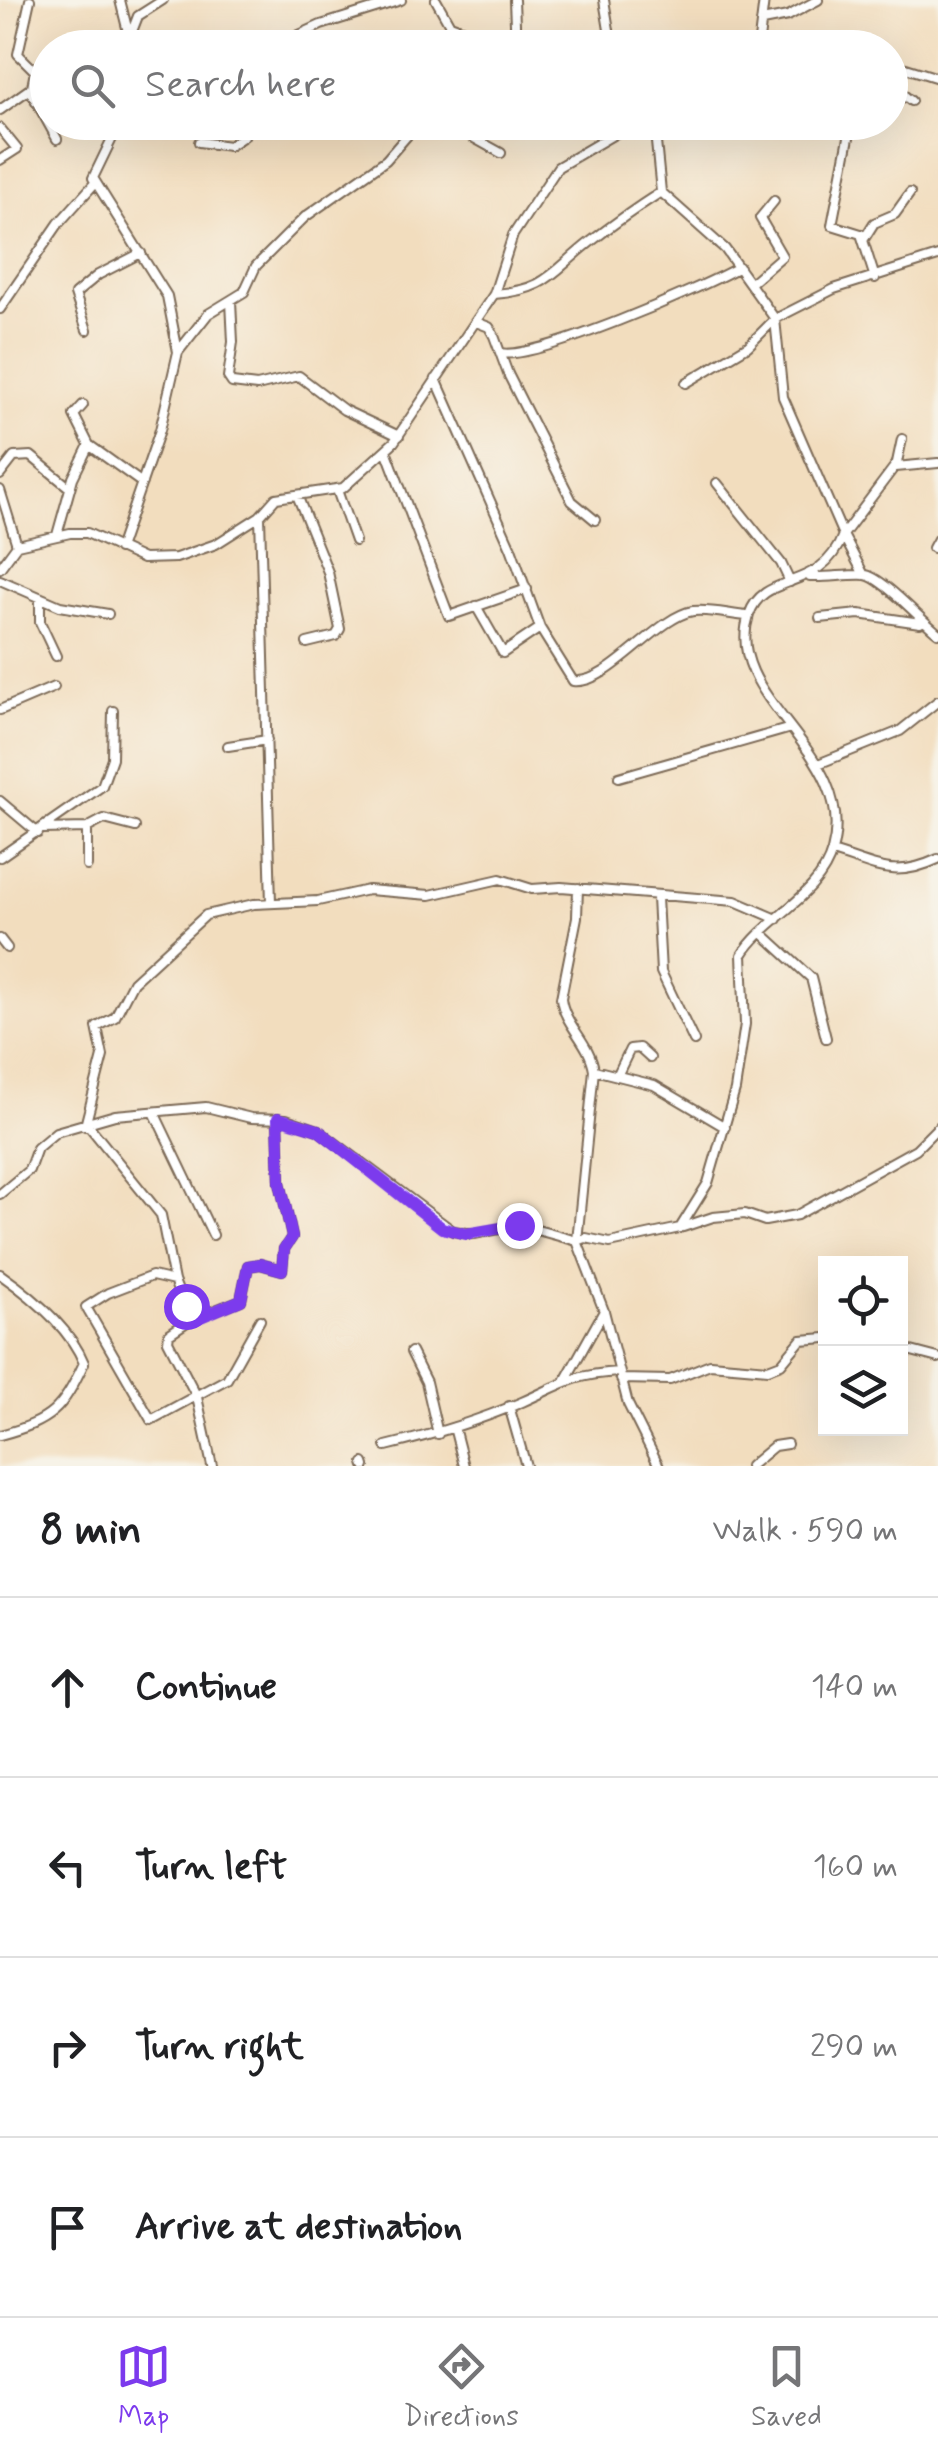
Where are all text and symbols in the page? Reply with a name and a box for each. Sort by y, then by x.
search box [30,30,908,140]
icon: search [65,58,120,113]
text: Search here [145,61,336,110]
route end [497,1203,543,1249]
map controls [818,1256,908,1436]
button: locate [818,1256,908,1346]
route start [164,1284,210,1330]
button: layers [818,1346,908,1436]
text: 8 min [40,1504,142,1559]
text: Walk · 590 m [713,1510,898,1552]
icon: ahead [40,1660,95,1715]
text: Continue [135,1663,277,1712]
text: 140 m [811,1666,898,1708]
icon: left [40,1840,95,1895]
text: Turn left [135,1843,287,1892]
text: 160 m [813,1846,898,1888]
icon: right [40,2020,95,2075]
text: Turn right [135,2023,304,2072]
text: 290 m [810,2026,898,2068]
icon: arrive [40,2200,95,2255]
text: Arrive at destination [135,2203,462,2252]
tab: Map [116,2339,171,2436]
tab: Directions [404,2339,519,2436]
tab: Saved [751,2339,822,2436]

